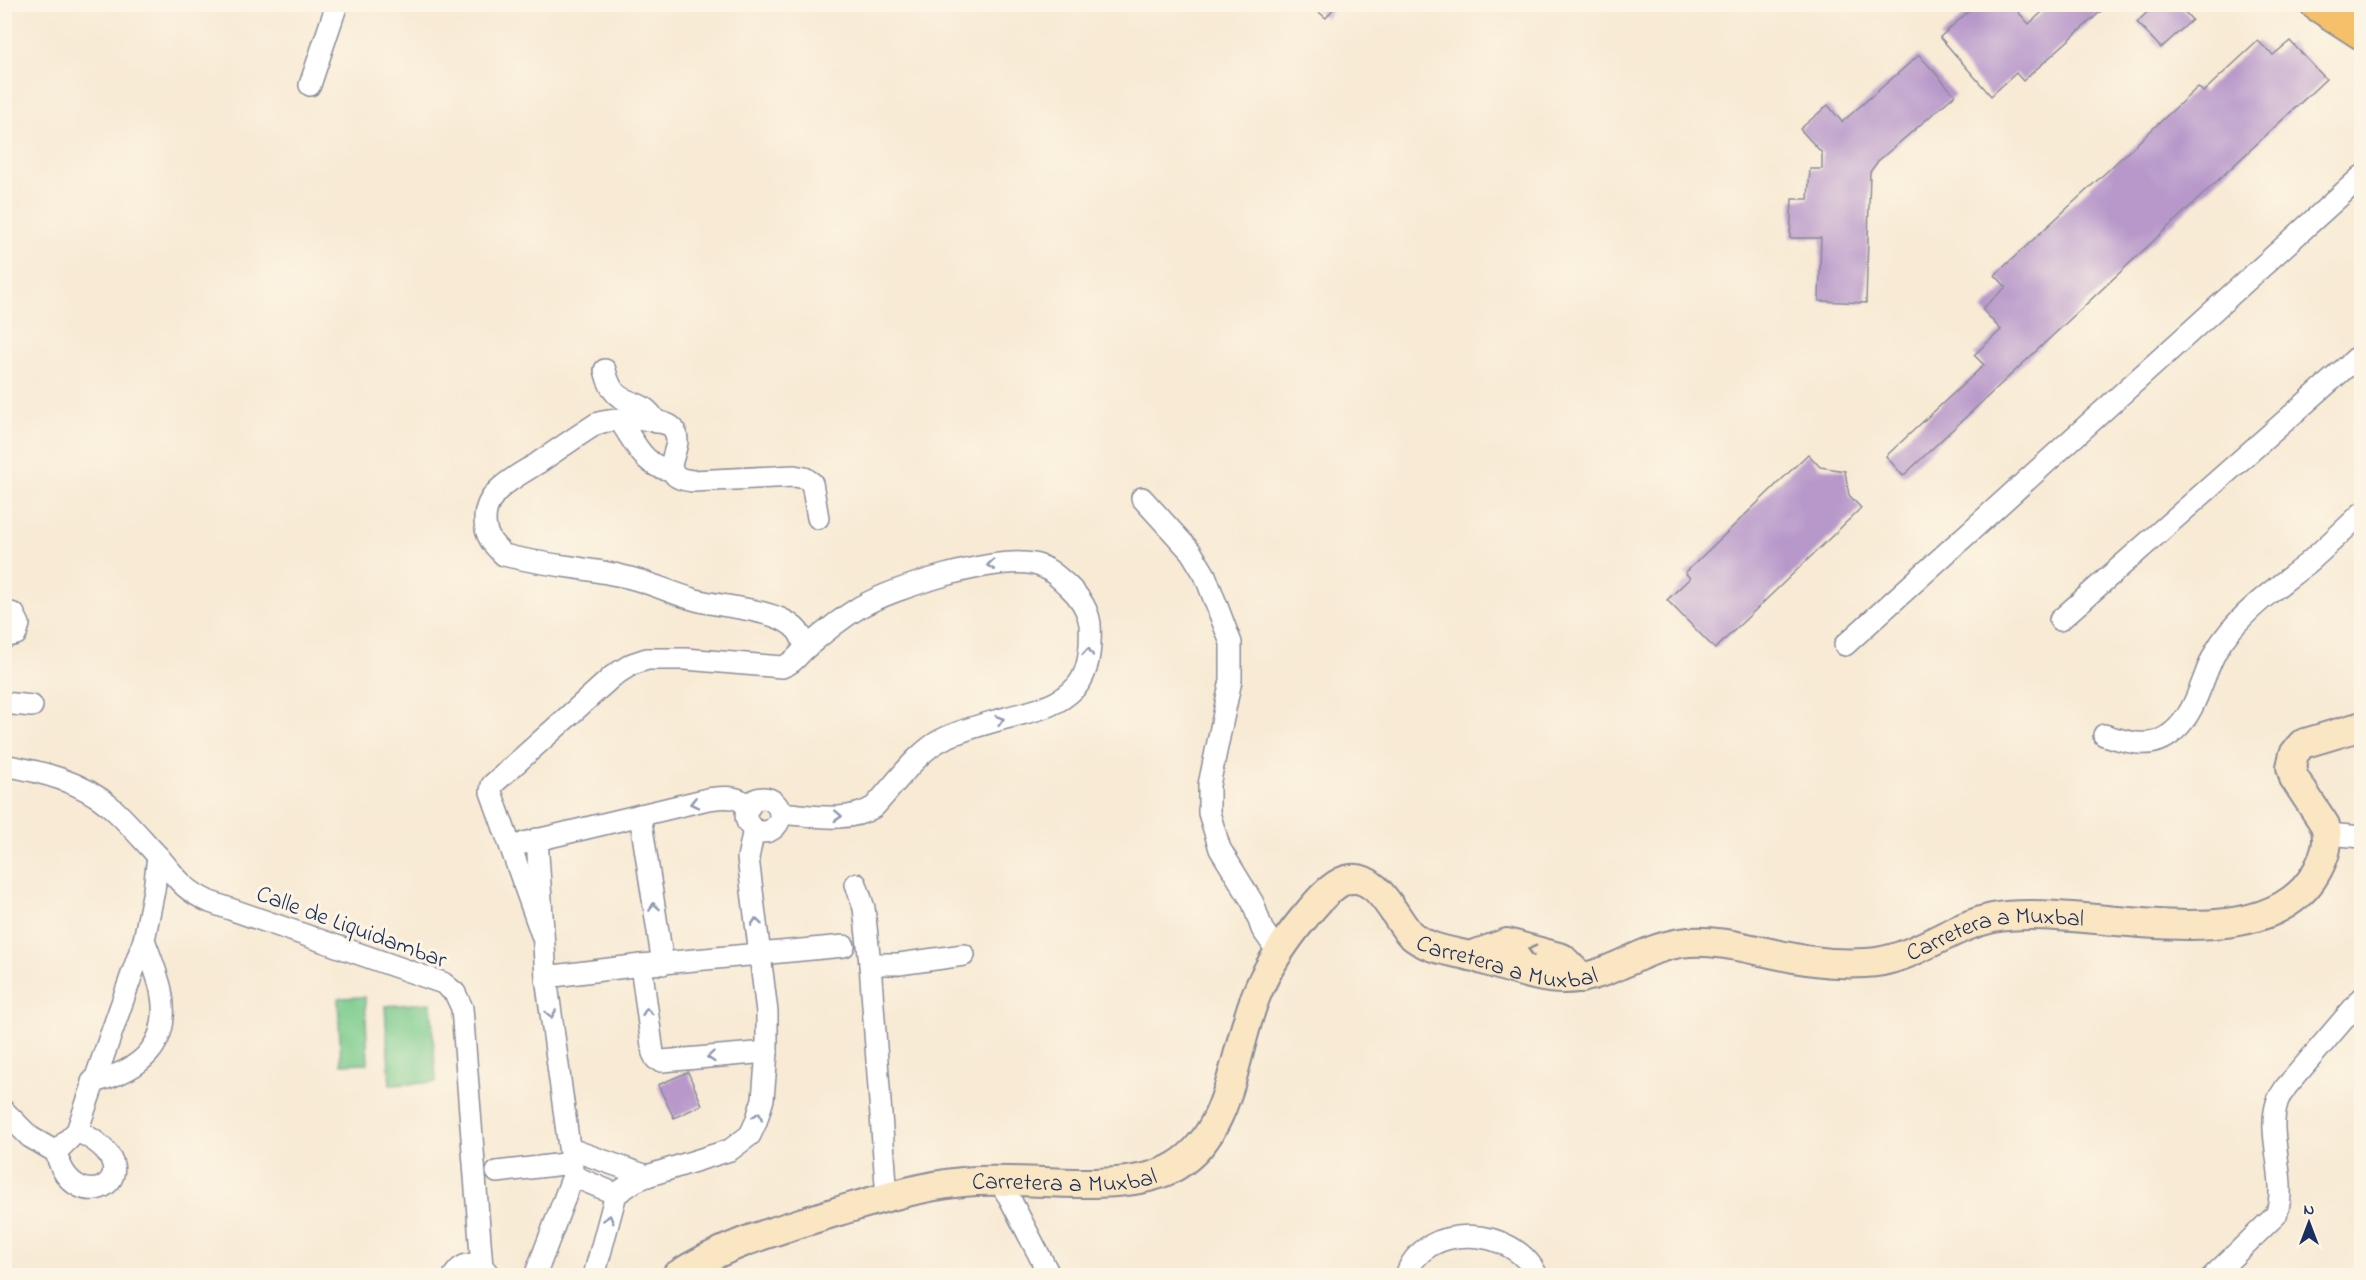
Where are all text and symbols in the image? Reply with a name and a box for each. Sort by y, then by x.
one-way arrow [986,559,996,571]
one-way arrow [1081,647,1094,656]
one-way arrow [994,715,1005,727]
one-way arrow [689,795,699,808]
one-way arrow [834,810,843,823]
street label: Calle de Liquidambar [251,878,452,979]
street label: Carretera a Muxbal [1901,900,2085,972]
one-way arrow [649,902,661,911]
one-way arrow [750,918,763,927]
street label: Carretera a Muxbal [1409,927,1602,999]
one-way arrow [1528,945,1538,958]
one-way arrow [642,1008,654,1017]
one-way arrow [545,1009,557,1018]
one-way arrow [707,1050,716,1063]
one-way arrow [751,1111,763,1122]
street label: Carretera a Muxbal [971,1161,1162,1203]
north arrow [2279,1193,2339,1253]
text: N [2304,1198,2315,1222]
one-way arrow [602,1214,615,1224]

